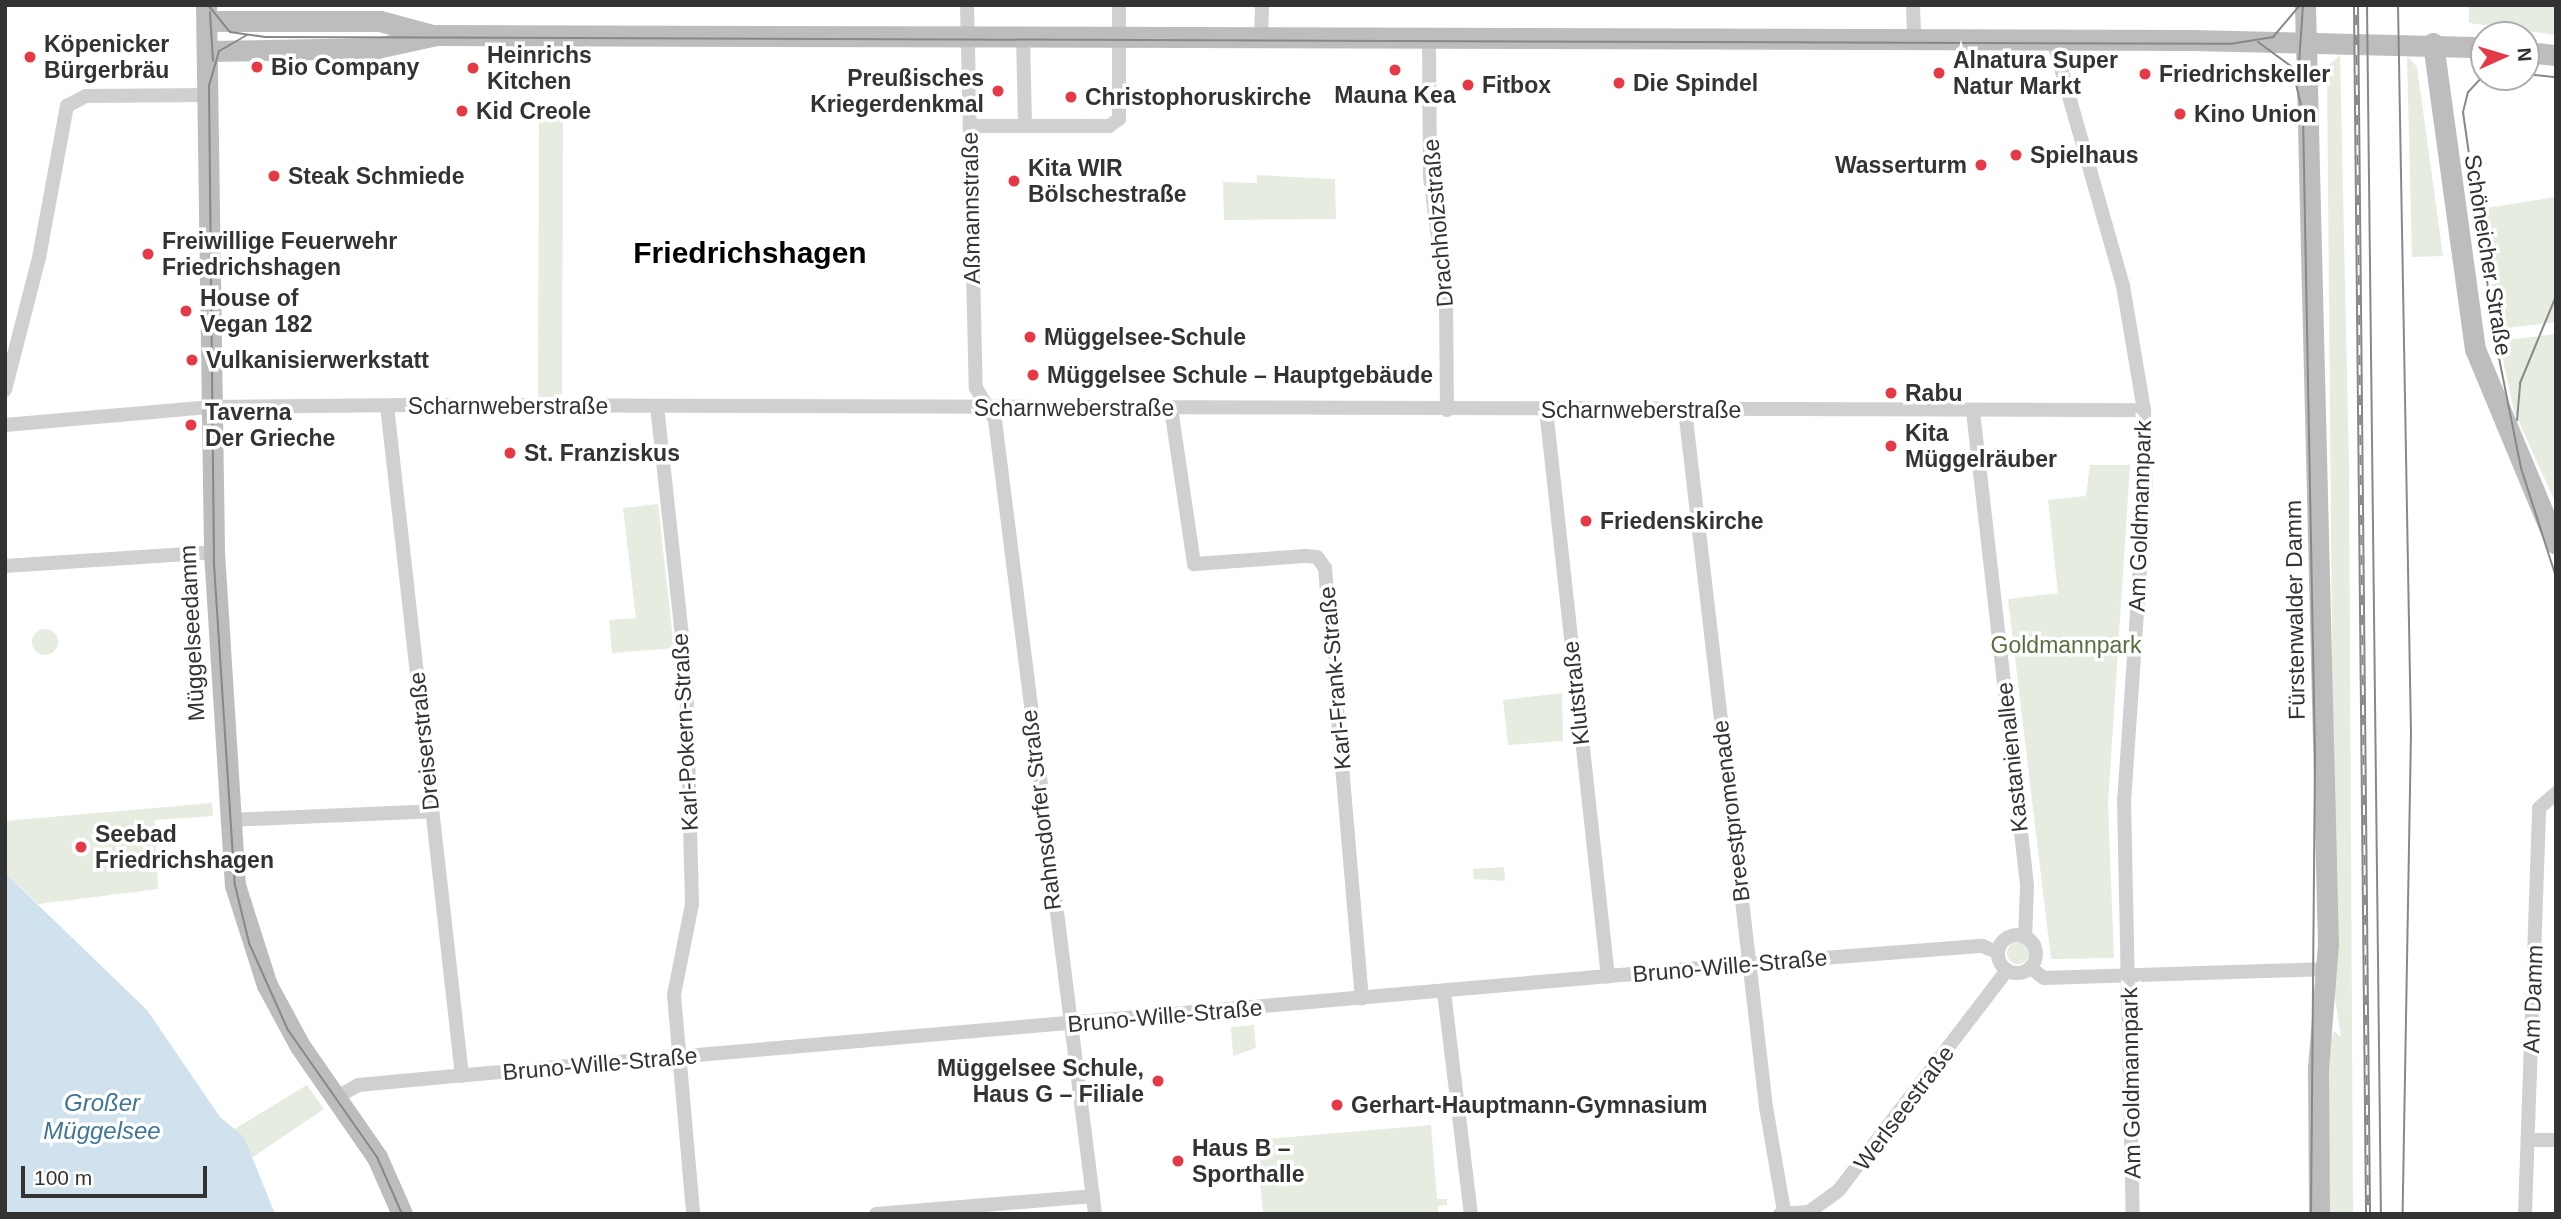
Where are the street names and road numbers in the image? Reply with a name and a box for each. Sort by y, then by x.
street label: Aßmannstraße [956,132,986,284]
street label: Drachholzstraße [1417,138,1459,308]
street label: Schöneicher Straße [2458,152,2518,358]
street label: Scharnweberstraße [408,392,608,420]
street label: Scharnweberstraße [974,394,1174,422]
street label: Scharnweberstraße [1541,396,1741,424]
street label: Am Goldmannpark [2123,420,2157,612]
street label: Fürstenwalder Damm [2279,500,2311,720]
street label: Müggelseedamm [174,544,210,722]
street label: Karl-Frank-Straße [1313,585,1357,771]
street label: Karl-Pokern-Straße [666,632,704,832]
street label: Klutstraße [1557,639,1595,747]
street label: Dreiserstraße [403,670,445,812]
street label: Kastanienallee [1990,681,2034,833]
street label: Rahnsdorfer Straße [1015,708,1067,912]
street label: Breestpromenade [1706,719,1756,903]
street label: Bruno-Wille-Straße [1631,944,1829,988]
street label: Am Damm [2517,944,2549,1054]
street label: Am Goldmannpark [2116,987,2146,1179]
street label: Bruno-Wille-Straße [1066,994,1264,1038]
street label: Werlseestraße [1848,1040,1960,1176]
street label: Bruno-Wille-Straße [501,1042,699,1086]

